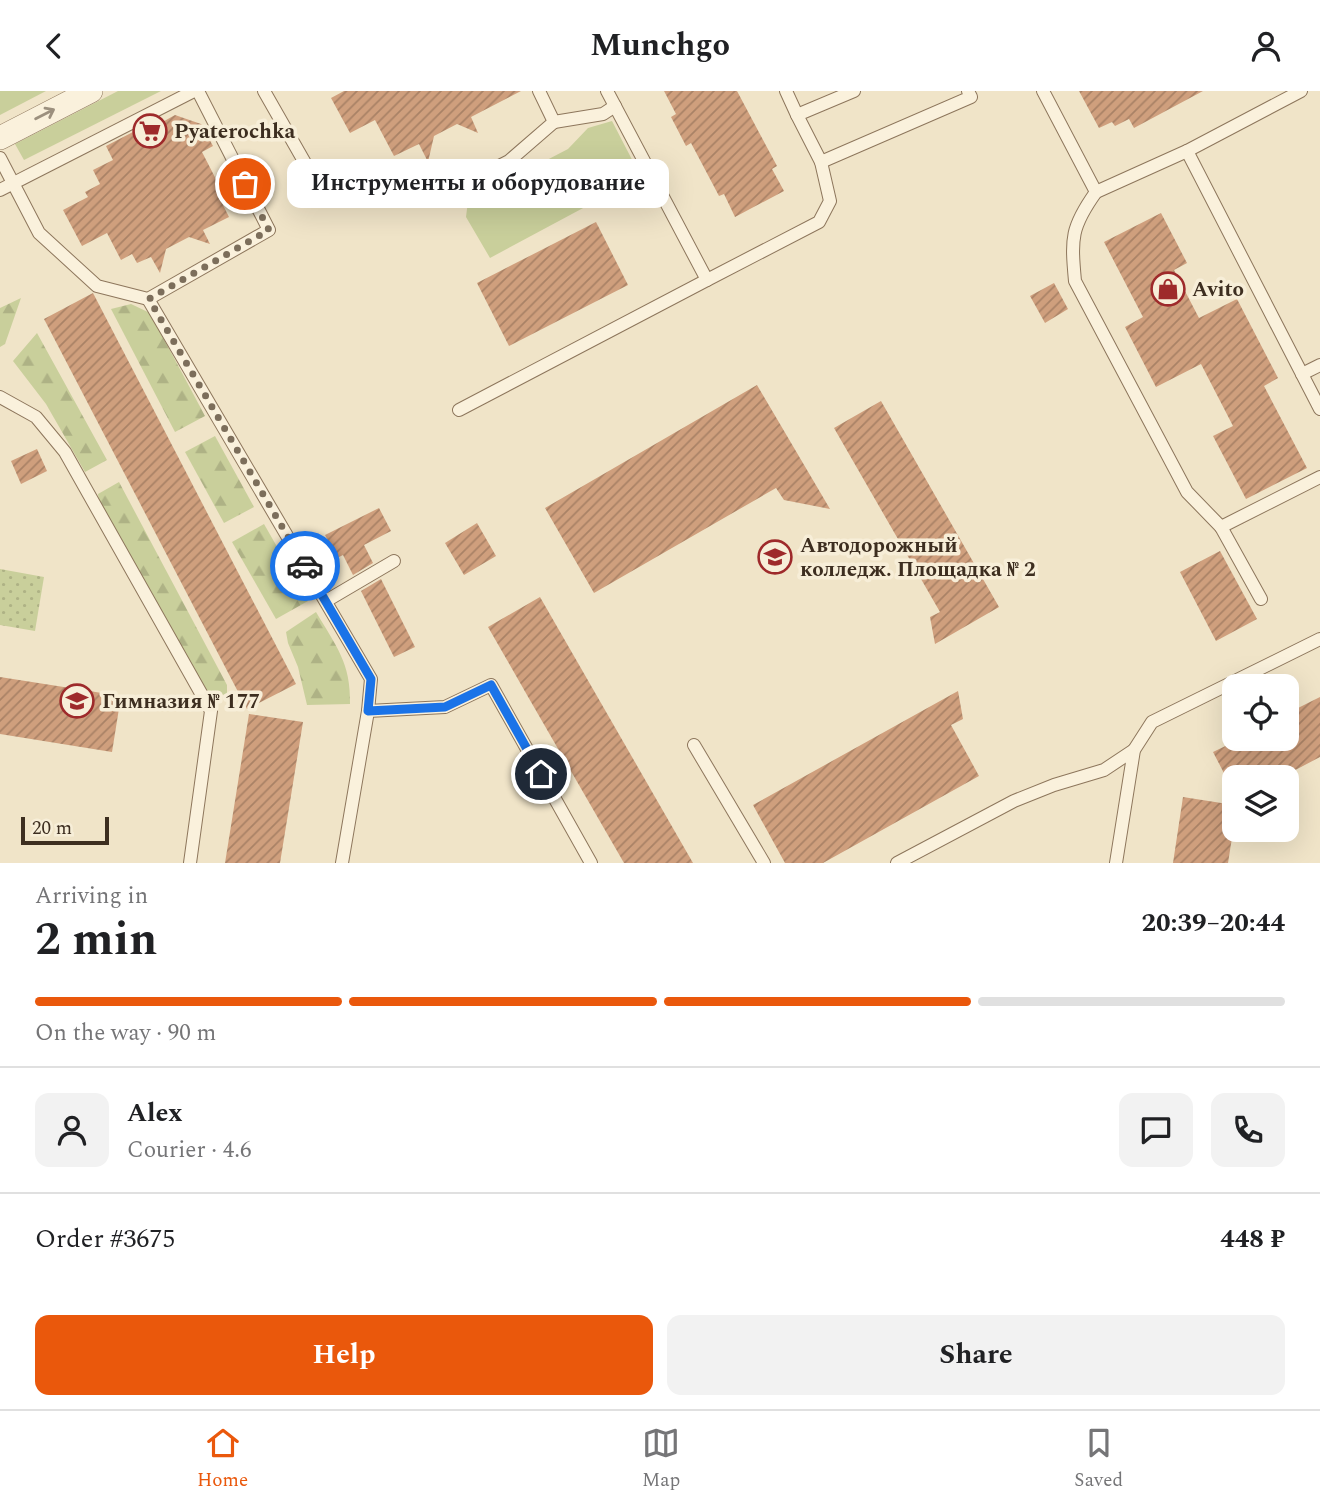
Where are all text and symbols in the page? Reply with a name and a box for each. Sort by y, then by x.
text: Munchgo [590,21,730,70]
icon: back [35,27,73,65]
icon: person [1247,27,1285,65]
one-way arrow [35,107,55,121]
supermarket icon: Pyaterochka [131,112,169,150]
place label: Pyaterochka [174,116,296,148]
pin [215,154,275,214]
callout: Инструменты и оборудование [287,159,668,209]
icon: bag [226,165,264,203]
text: Инструменты и оборудование [311,166,645,201]
shop icon: Avito [1149,270,1187,308]
place label: Avito [1192,274,1244,306]
place label: Автодорожный колледж. Площадка № 2 [800,530,1036,586]
courier [270,531,340,601]
school or university icon: Автодорожный колледж. Площадка № 2 [756,538,794,576]
icon: car [286,547,324,585]
map controls [1222,674,1299,842]
button: locate [1222,674,1299,751]
school or university icon: Гимназия № 177 [58,682,96,720]
place label: Гимназия № 177 [102,686,260,718]
pin [511,744,571,804]
icon: home [522,755,560,793]
button: layers [1222,765,1299,842]
scale bar [21,814,108,846]
text: 20 m [32,814,72,843]
text: Arriving in [35,879,148,914]
text: 20:39–20:44 [1141,903,1285,943]
text: 2 min [35,905,157,975]
text: On the way · 90 m [35,1016,216,1051]
button: person [35,1093,109,1167]
text: Alex [127,1093,182,1133]
button: chat [1119,1093,1193,1167]
button: phone [1211,1093,1285,1167]
text: Courier · 4.6 [127,1133,252,1168]
text: Order #3675 [35,1219,175,1259]
text: 448 ₽ [1220,1219,1285,1259]
button: Help [35,1315,653,1395]
button: Share [667,1315,1285,1395]
tab: Home [197,1424,248,1495]
tab: Map [642,1424,680,1495]
tab: Saved [1074,1424,1123,1495]

